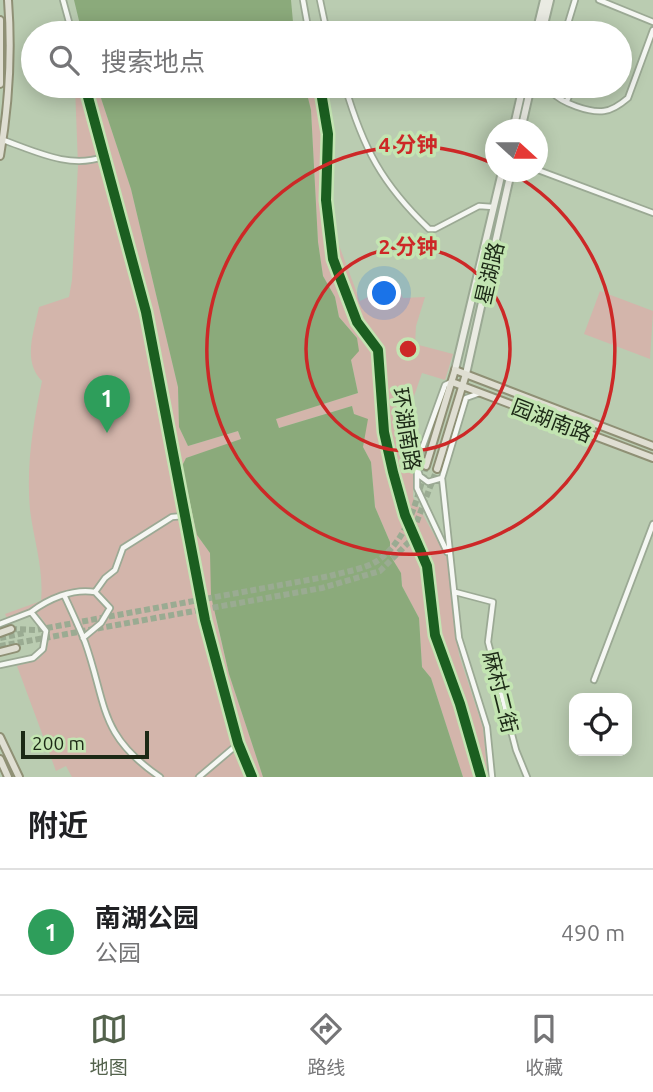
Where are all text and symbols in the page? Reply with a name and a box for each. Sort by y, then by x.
search box [21,21,632,98]
icon: search [45,41,83,79]
text: 搜索地点 [101,47,205,76]
north arrow [485,119,548,182]
text: 4 分钟 [379,132,437,156]
text: 2 分钟 [379,234,437,258]
street label: 星湖路 [470,240,508,306]
your location [367,276,401,310]
centre of rings [396,337,420,361]
pin: 1 [84,375,130,433]
street label: 环湖南路 [389,386,425,472]
street label: 园湖南路 [508,394,596,446]
street label: 麻村二街 [479,648,523,736]
map controls [569,693,632,756]
button: locate [569,693,632,756]
scale bar [21,728,149,760]
text: 200 m [32,732,85,754]
text: 附近 [28,808,88,842]
text: 南湖公园 [95,903,199,932]
text: 1 [45,920,57,945]
text: 490 m [561,920,625,945]
text: 公园 [95,940,141,965]
tab: 地图 [90,1010,128,1079]
tab: 路线 [307,1010,345,1079]
tab: 收藏 [525,1010,563,1079]

